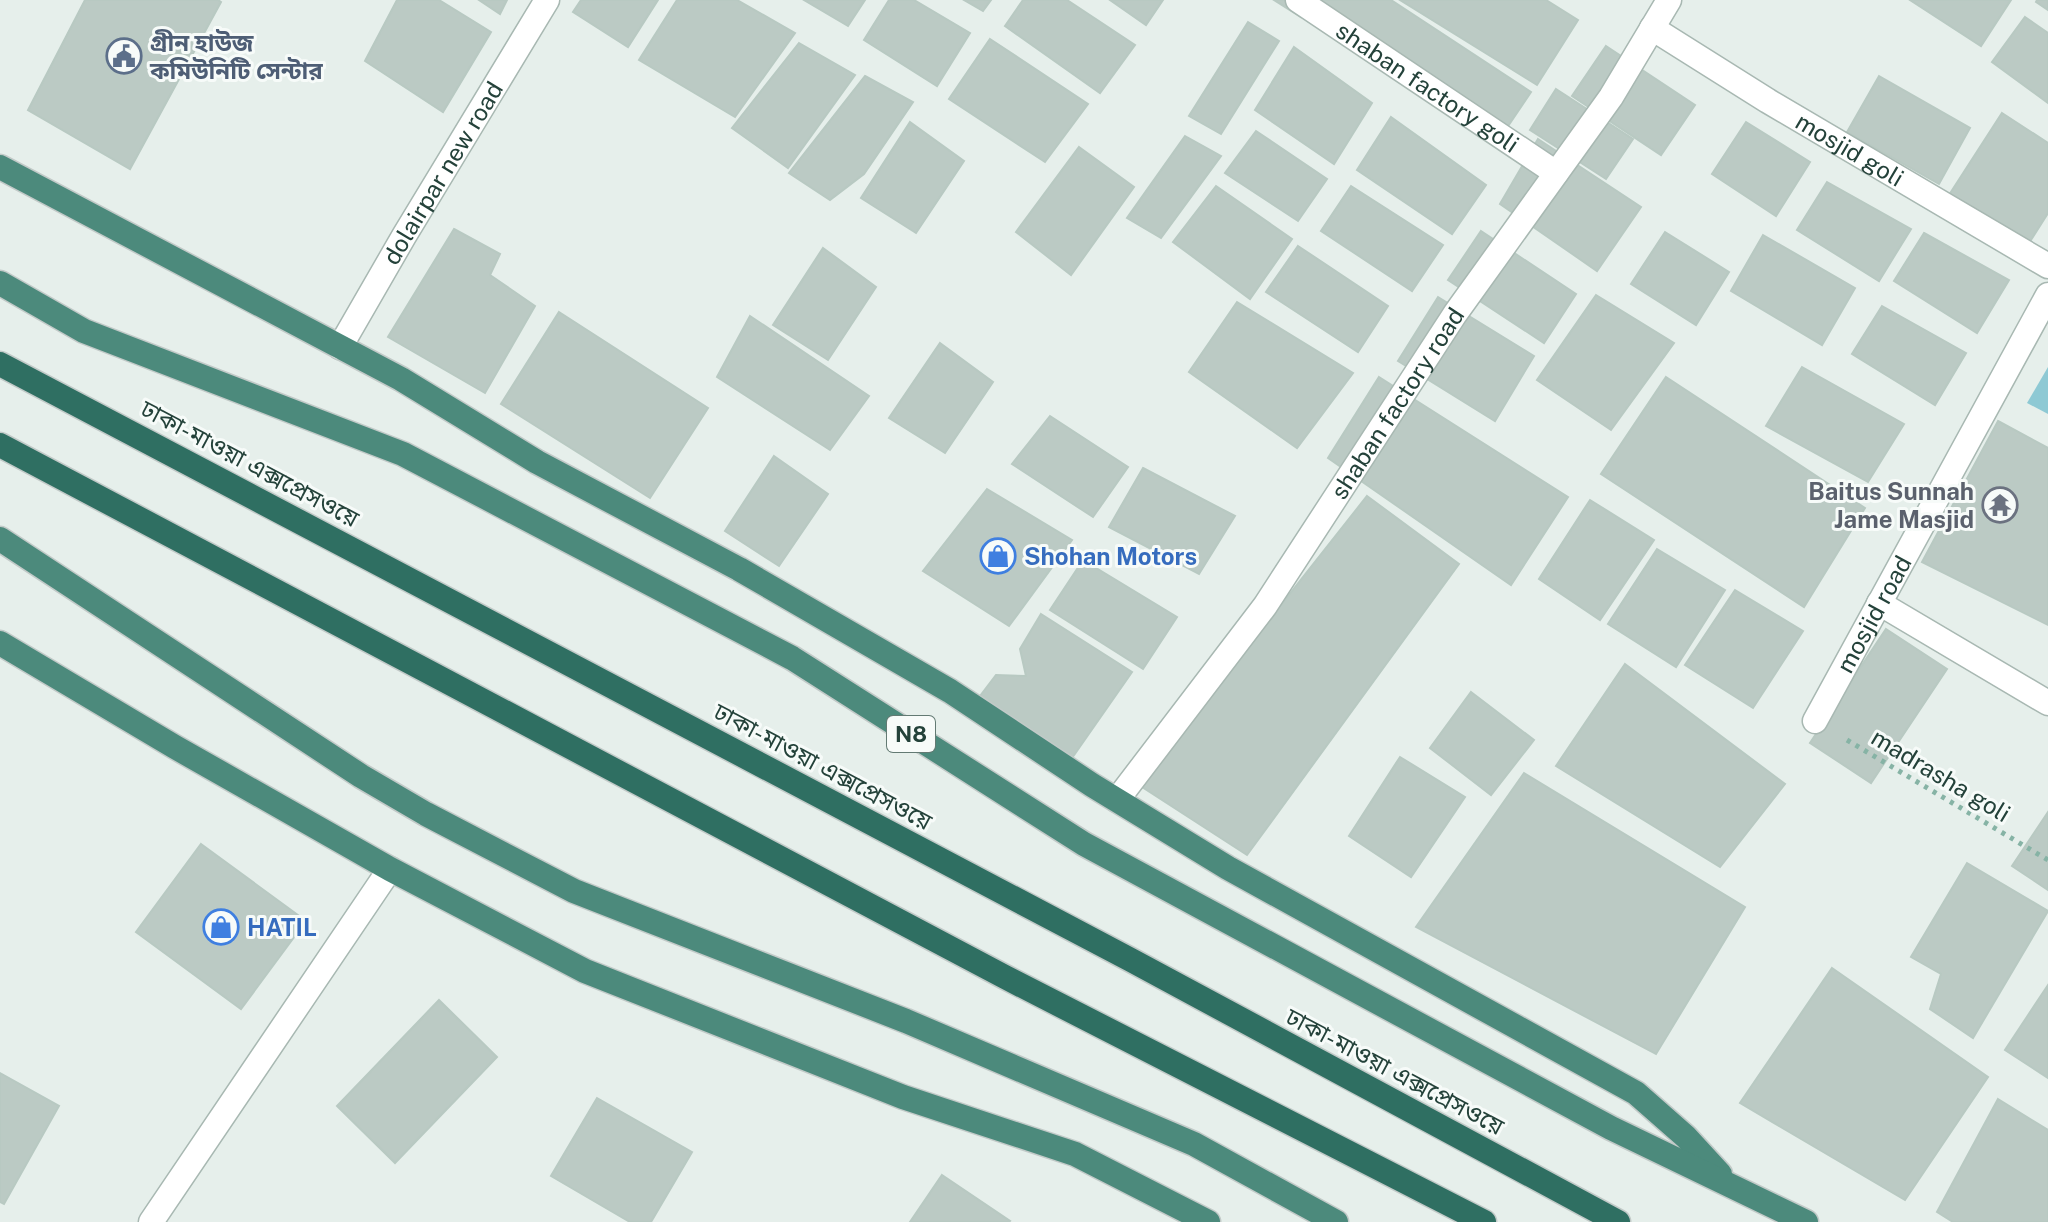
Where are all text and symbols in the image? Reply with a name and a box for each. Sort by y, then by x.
street label: shaban factory goli [1331,16,1524,158]
place label: গ্রীন হাউজ কমিউনিটি সেন্টার [149,28,323,84]
public building icon: গ্রীন হাউজ কমিউনিটি সেন্টার [105,37,143,75]
street label: dolairpar new road [377,76,508,269]
street label: mosjid goli [1791,107,1909,192]
street label: shaban factory road [1324,302,1470,504]
street label: ঢাকা-মাওয়া এক্সপ্রেসওয়ে [135,393,365,533]
place label: Baitus Sunnah Jame Masjid [1808,477,1974,533]
temple icon: Baitus Sunnah Jame Masjid [1981,486,2019,524]
shop icon: Shohan Motors [979,537,1017,575]
place label: Shohan Motors [1024,542,1197,570]
street label: mosjid road [1830,551,1917,677]
street label: ঢাকা-মাওয়া এক্সপ্রেসওয়ে [708,696,938,836]
road number: N8 [887,716,935,752]
street label: madrasha goli [1867,723,2015,827]
shop icon: HATIL [202,908,240,946]
place label: HATIL [247,913,317,941]
street label: ঢাকা-মাওয়া এক্সপ্রেসওয়ে [1280,1001,1510,1141]

